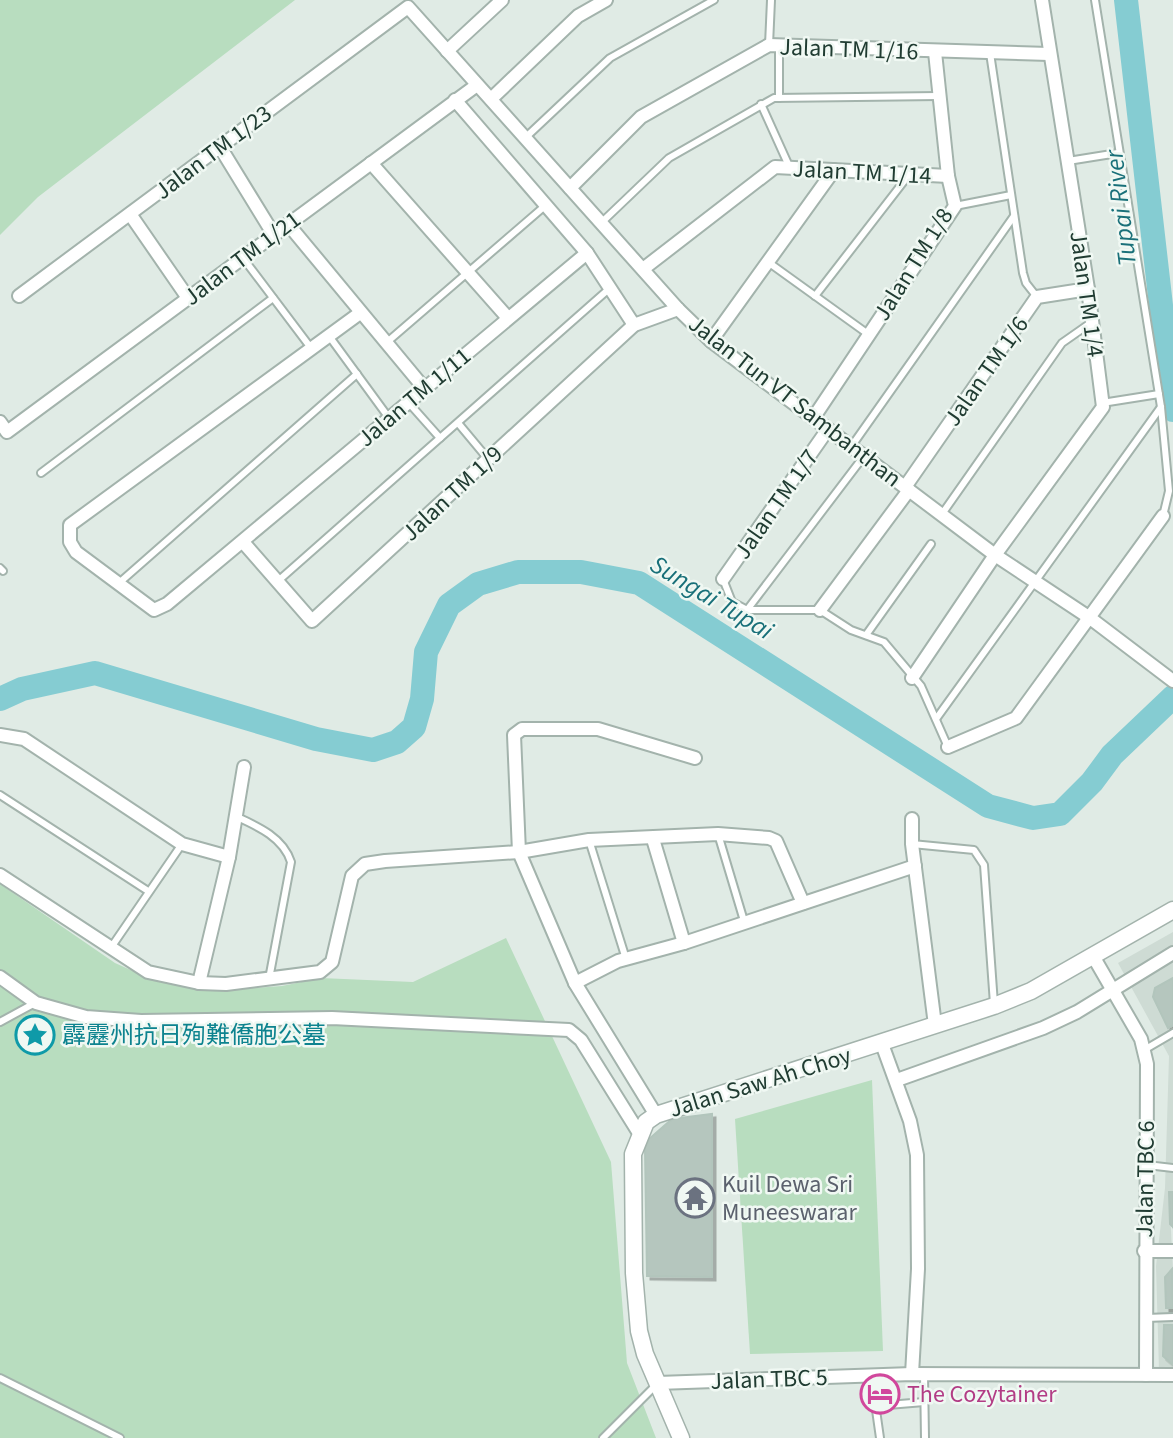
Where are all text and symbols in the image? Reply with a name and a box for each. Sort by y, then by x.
street label: Jalan TM 1/16 [779,30,919,69]
street label: Jalan TM 1/23 [147,97,279,208]
water label: Tupai River [1095,147,1146,268]
street label: Jalan TM 1/14 [792,151,932,194]
street label: Jalan TM 1/8 [865,201,962,327]
street label: Jalan TM 1/21 [176,203,308,314]
street label: Jalan TM 1/4 [1060,229,1113,360]
street label: Jalan Tun VT Sambanthan [681,307,909,496]
street label: Jalan TM 1/6 [936,309,1037,433]
street label: Jalan TM 1/11 [350,339,479,455]
street label: Jalan TM 1/9 [394,437,511,550]
street label: Jalan TM 1/7 [726,442,827,566]
water label: Sungai Tupai [643,546,781,649]
place icon: 霹靂州抗日殉難僑胞公墓 [14,1014,56,1056]
place label: 霹靂州抗日殉難僑胞公墓 [62,1018,326,1053]
street label: Jalan Saw Ah Choy [665,1038,855,1127]
street label: Jalan TBC 6 [1127,1120,1164,1238]
place label: Kuil Dewa Sri Muneeswarar [722,1167,857,1230]
temple icon: Kuil Dewa Sri Muneeswarar [674,1177,716,1219]
street label: Jalan TBC 5 [710,1360,828,1399]
hotel icon: The Cozytainer [859,1373,901,1415]
place label: The Cozytainer [907,1377,1057,1412]

